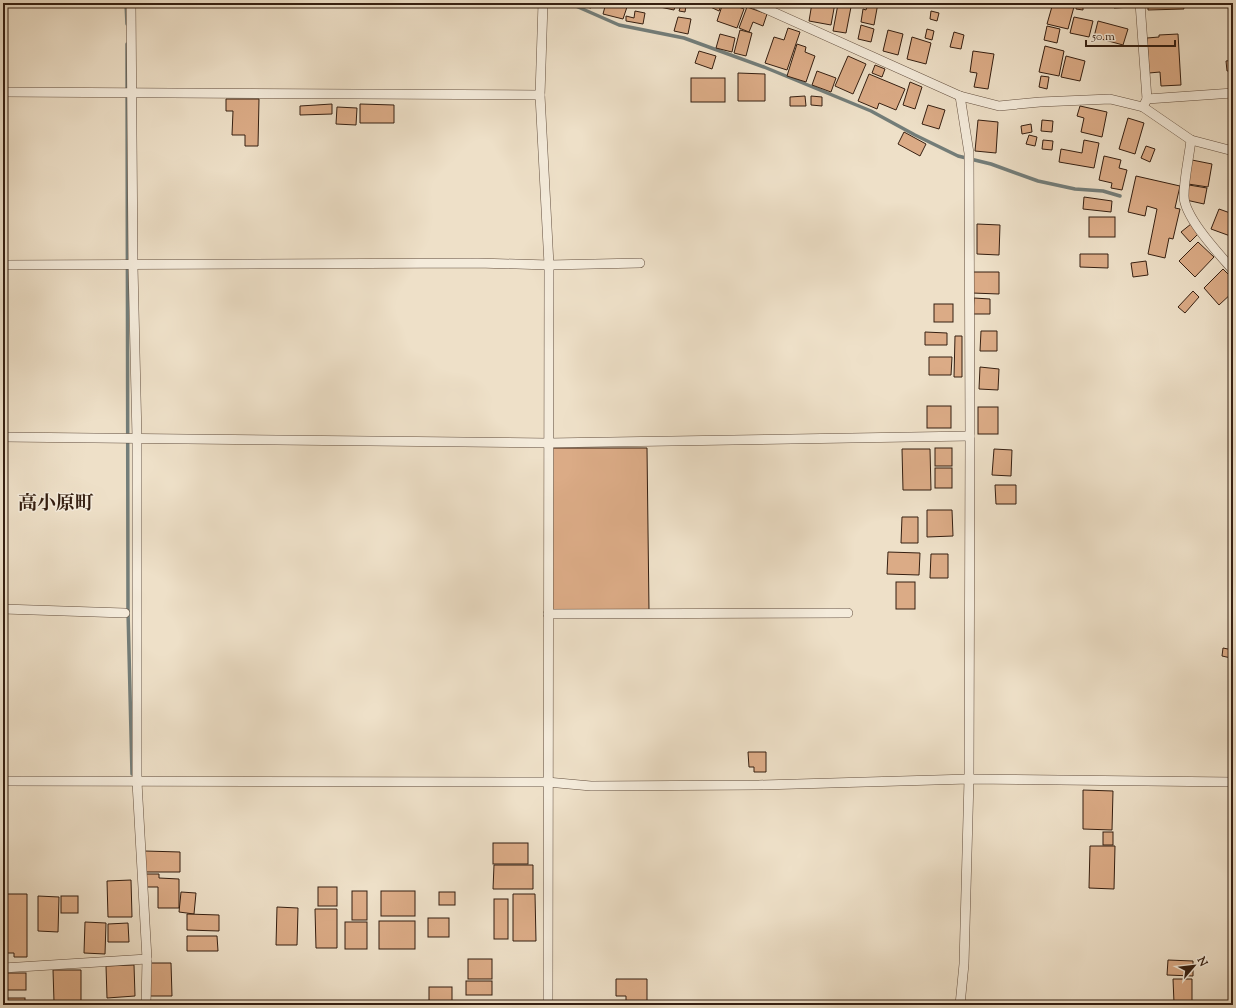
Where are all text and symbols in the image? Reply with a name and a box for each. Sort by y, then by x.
scale bar [1086,22,1175,48]
text: 50 m [1091,28,1115,46]
district label: 高小原町 [18,491,94,518]
north arrow [1174,946,1214,986]
text: N [1192,953,1211,970]

